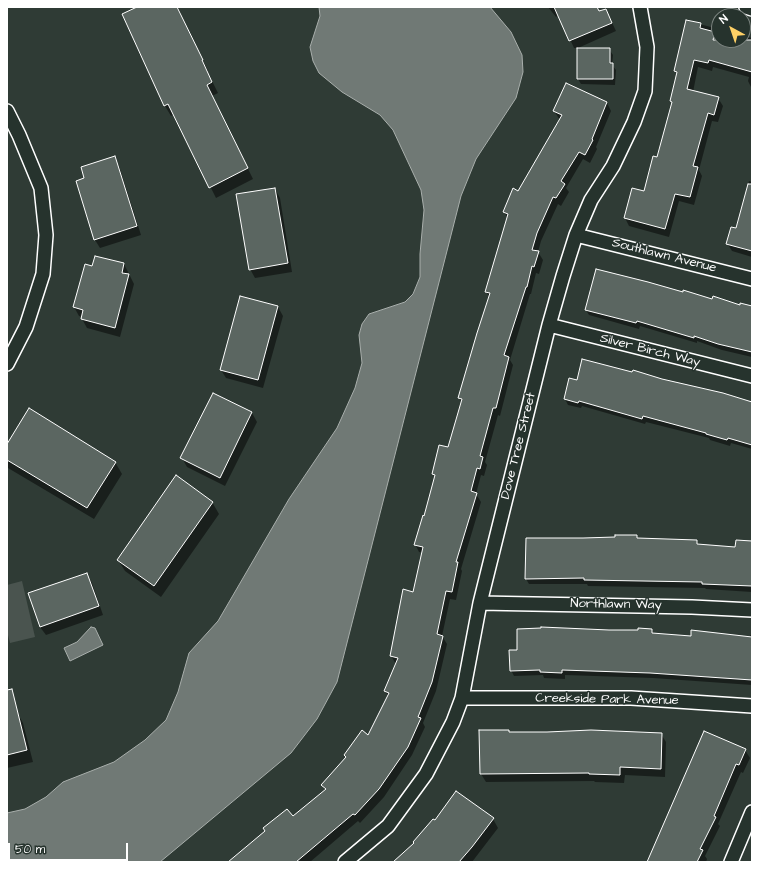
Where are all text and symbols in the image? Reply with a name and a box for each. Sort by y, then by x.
north arrow [711,8,751,48]
text: N [716,11,731,27]
street label: Southlawn Avenue [610,235,718,277]
street label: Silver Birch Way [598,331,702,371]
street label: Dove Tree Street [498,391,540,501]
street label: Northlawn Way [570,596,662,614]
street label: Creekside Park Avenue [535,691,679,709]
scale bar [10,835,130,861]
text: 50 m [15,841,45,858]

